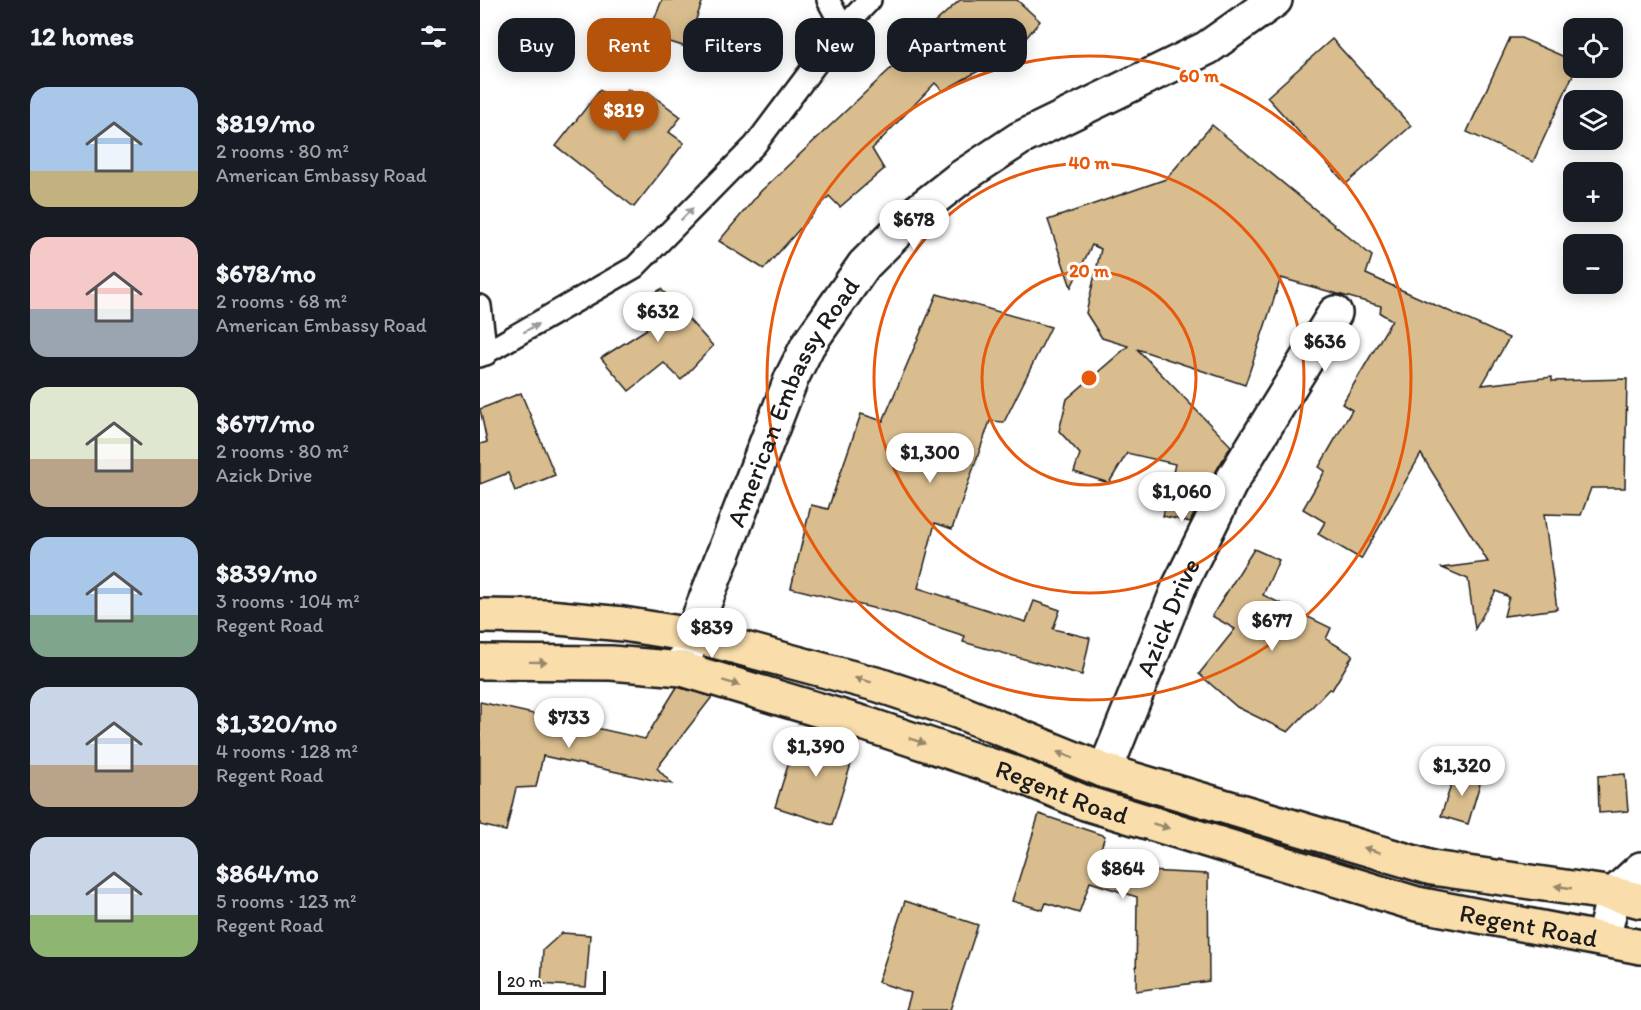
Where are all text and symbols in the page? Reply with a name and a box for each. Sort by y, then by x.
chip: Buy [498,18,575,72]
chip: Rent [587,18,671,72]
chip: Filters [683,18,783,72]
chip: New [795,18,875,72]
chip: Apartment [887,18,1027,72]
map controls [1563,18,1623,294]
button: locate [1563,18,1623,78]
text: 12 homes [30,20,134,52]
icon: filters [417,20,450,53]
text: 60 m [1179,65,1220,87]
button: layers [1563,90,1623,150]
pin: $819 [588,91,660,142]
text: $819 [604,98,644,122]
text: $819/mo [216,107,315,139]
icon: home [78,111,150,183]
text: 2 rooms · 80 m² [216,139,349,163]
text: 40 m [1068,152,1110,174]
button: + [1563,162,1623,222]
text: American Embassy Road [216,163,427,187]
pin: $678 [878,200,950,251]
one-way arrow [680,207,694,221]
text: $678 [893,207,935,231]
button: − [1563,234,1623,294]
text: $678/mo [216,257,316,289]
text: 20 m [1069,260,1110,282]
icon: home [78,261,150,333]
street label: American Embassy Road [720,270,867,531]
text: 2 rooms · 68 m² [216,289,347,313]
pin: $632 [622,292,694,343]
text: $632 [637,299,679,323]
text: American Embassy Road [216,313,427,337]
one-way arrow [523,322,539,333]
pin: $636 [1289,322,1361,373]
text: $636 [1304,329,1346,353]
centre of rings [1079,368,1099,388]
text: $677/mo [216,407,315,439]
icon: home [78,411,150,483]
pin: $1,300 [881,433,979,484]
text: 2 rooms · 80 m² [216,439,349,463]
text: $1,300 [900,440,960,464]
text: Azick Drive [216,463,312,487]
pin: $1,060 [1133,472,1231,523]
text: $1,060 [1152,479,1212,503]
street label: Azick Drive [1129,553,1207,681]
text: $839/mo [216,557,317,589]
icon: home [78,561,150,633]
text: 3 rooms · 104 m² [216,589,360,613]
pin: $677 [1236,601,1308,652]
pin: $839 [676,608,748,659]
text: $677 [1252,608,1292,632]
text: Regent Road [216,613,324,637]
text: $839 [691,615,733,639]
one-way arrow [529,658,548,667]
one-way arrow [854,675,872,685]
one-way arrow [722,679,740,688]
pin: $733 [533,698,605,749]
text: $733 [548,705,590,729]
text: $1,320/mo [216,707,337,739]
icon: home [78,711,150,783]
pin: $1,390 [767,727,865,778]
text: $1,390 [787,734,845,758]
one-way arrow [908,737,926,747]
text: 4 rooms · 128 m² [216,739,358,763]
pin: $1,320 [1413,746,1511,797]
one-way arrow [1056,750,1074,760]
street label: Regent Road [992,752,1133,832]
text: $1,320 [1433,753,1491,777]
text: Regent Road [216,763,324,787]
one-way arrow [1152,822,1170,831]
one-way arrow [1363,845,1381,854]
pin: $864 [1087,849,1159,900]
text: $864 [1101,856,1145,880]
text: $864/mo [216,857,319,889]
icon: home [78,861,150,933]
one-way arrow [1553,883,1572,892]
text: 5 rooms · 123 m² [216,889,357,913]
street label: Regent Road [1457,897,1601,954]
text: Regent Road [216,913,324,937]
scale bar [498,968,606,996]
text: 20 m [507,972,542,991]

